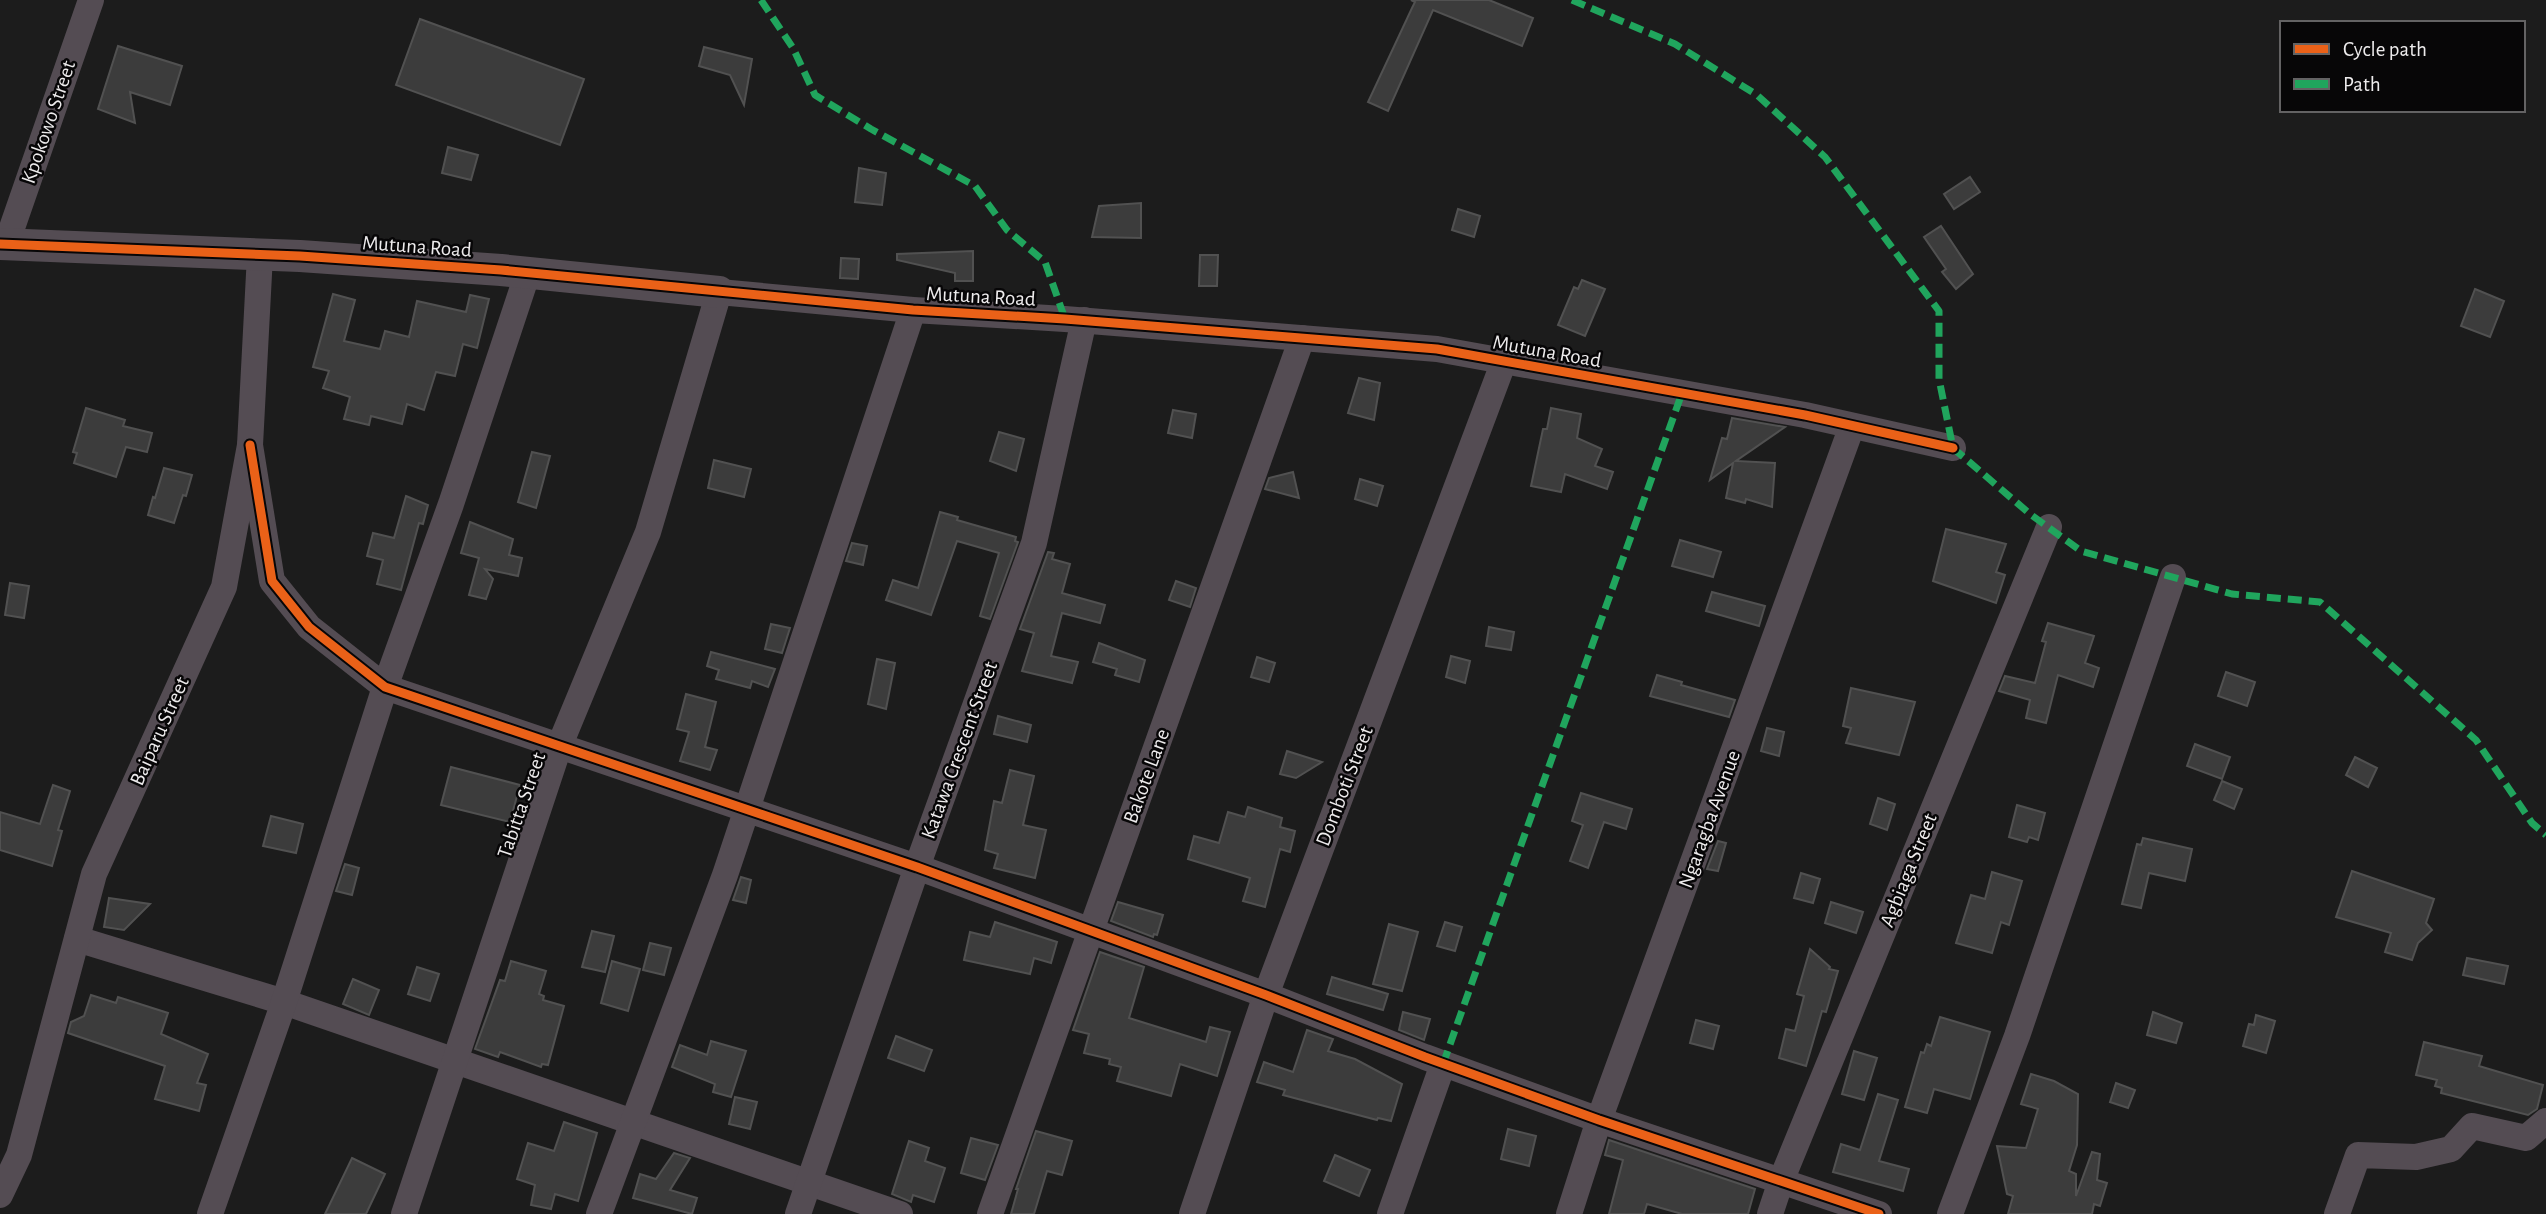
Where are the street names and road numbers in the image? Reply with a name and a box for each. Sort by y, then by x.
street label: Kpokowo Street [18,58,79,186]
street label: Mutuna Road [361,232,473,261]
street label: Mutuna Road [926,283,1036,310]
street label: Mutuna Road [1491,332,1603,371]
street label: Katawa Crescent Street [918,658,1001,842]
street label: Baiparu Street [126,673,193,789]
street label: Domboti Street [1312,723,1377,849]
street label: Bakote Lane [1120,726,1173,826]
street label: Ngaragba Avenue [1675,747,1744,891]
street label: Tabitta Street [494,749,549,861]
street label: Agbiaga Street [1876,810,1941,930]

